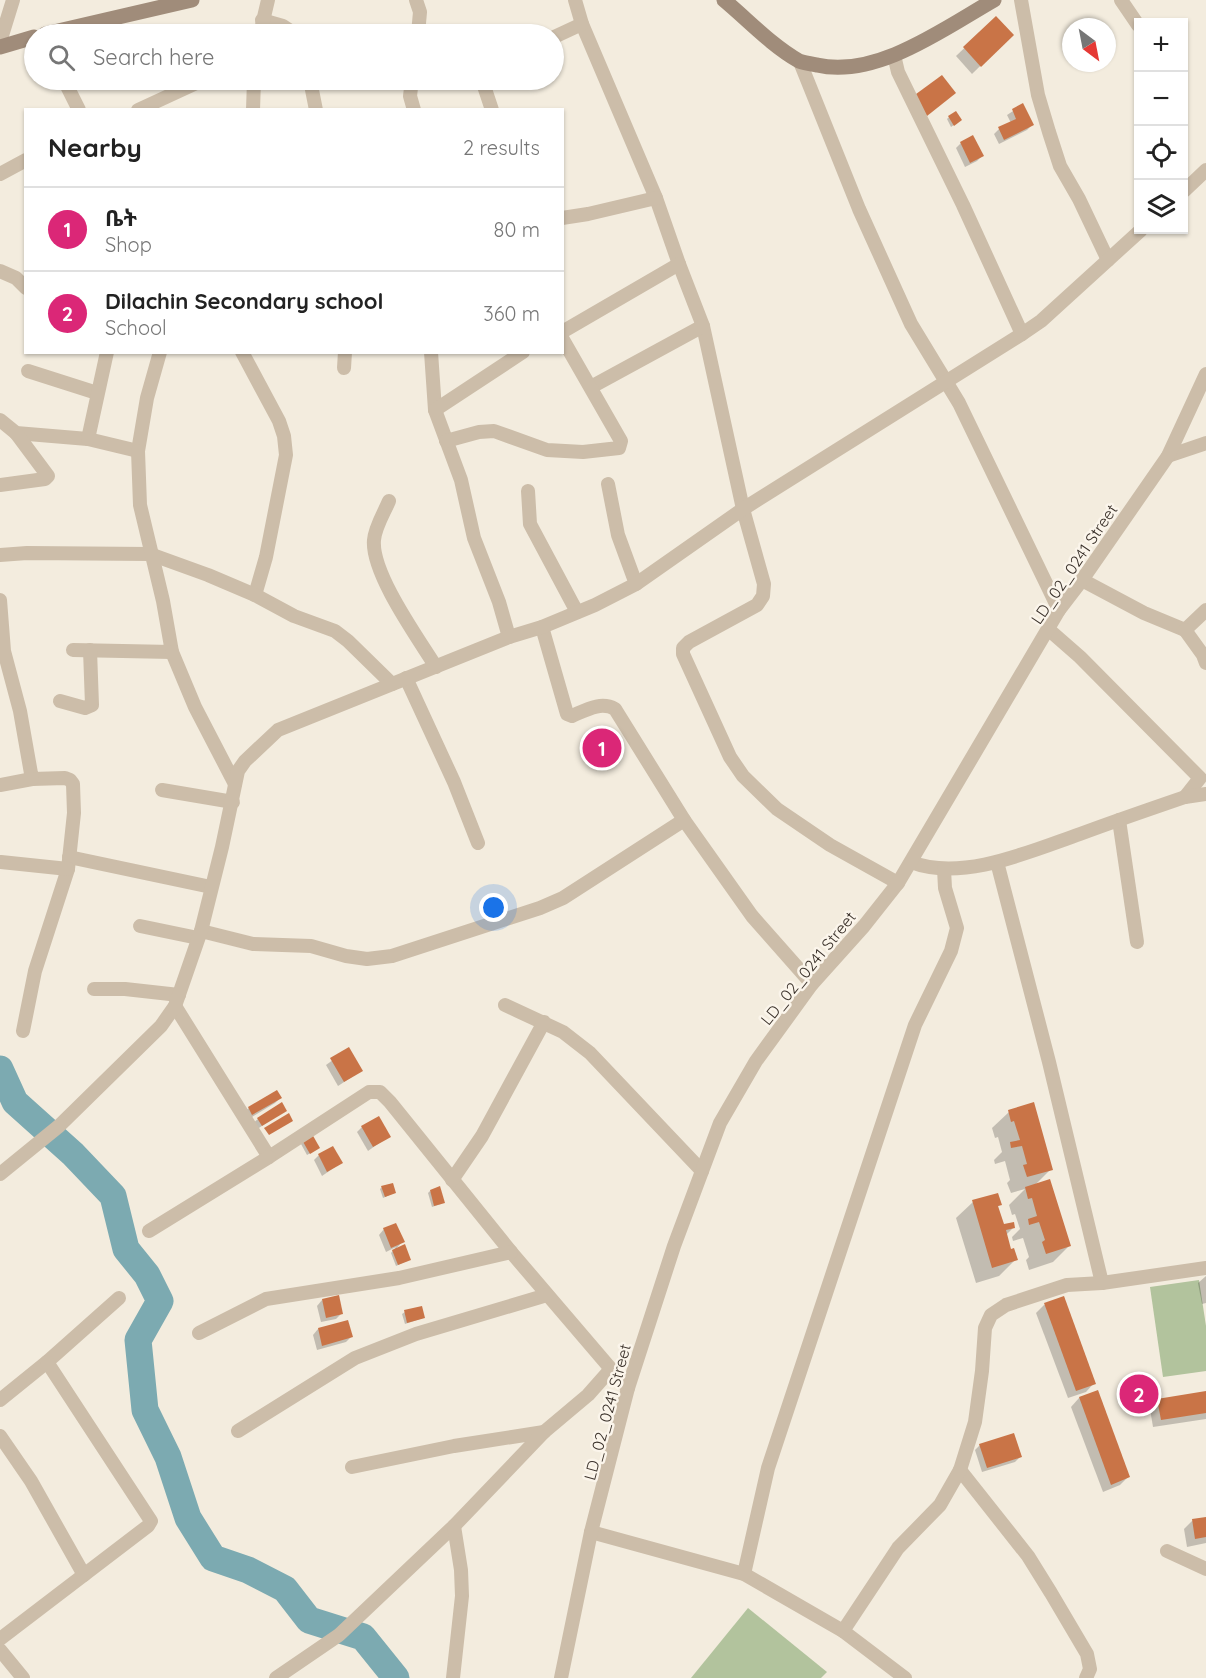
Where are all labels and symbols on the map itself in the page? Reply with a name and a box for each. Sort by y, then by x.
north arrow [1062,18,1116,72]
street label: LD_02_0241 Street [1027,500,1121,628]
pin: 1 [582,726,622,771]
your location [479,893,508,922]
street label: LD_02_0241 Street [756,907,860,1029]
street label: LD_02_0241 Street [579,1342,635,1482]
pin: 2 [1120,1372,1158,1416]

